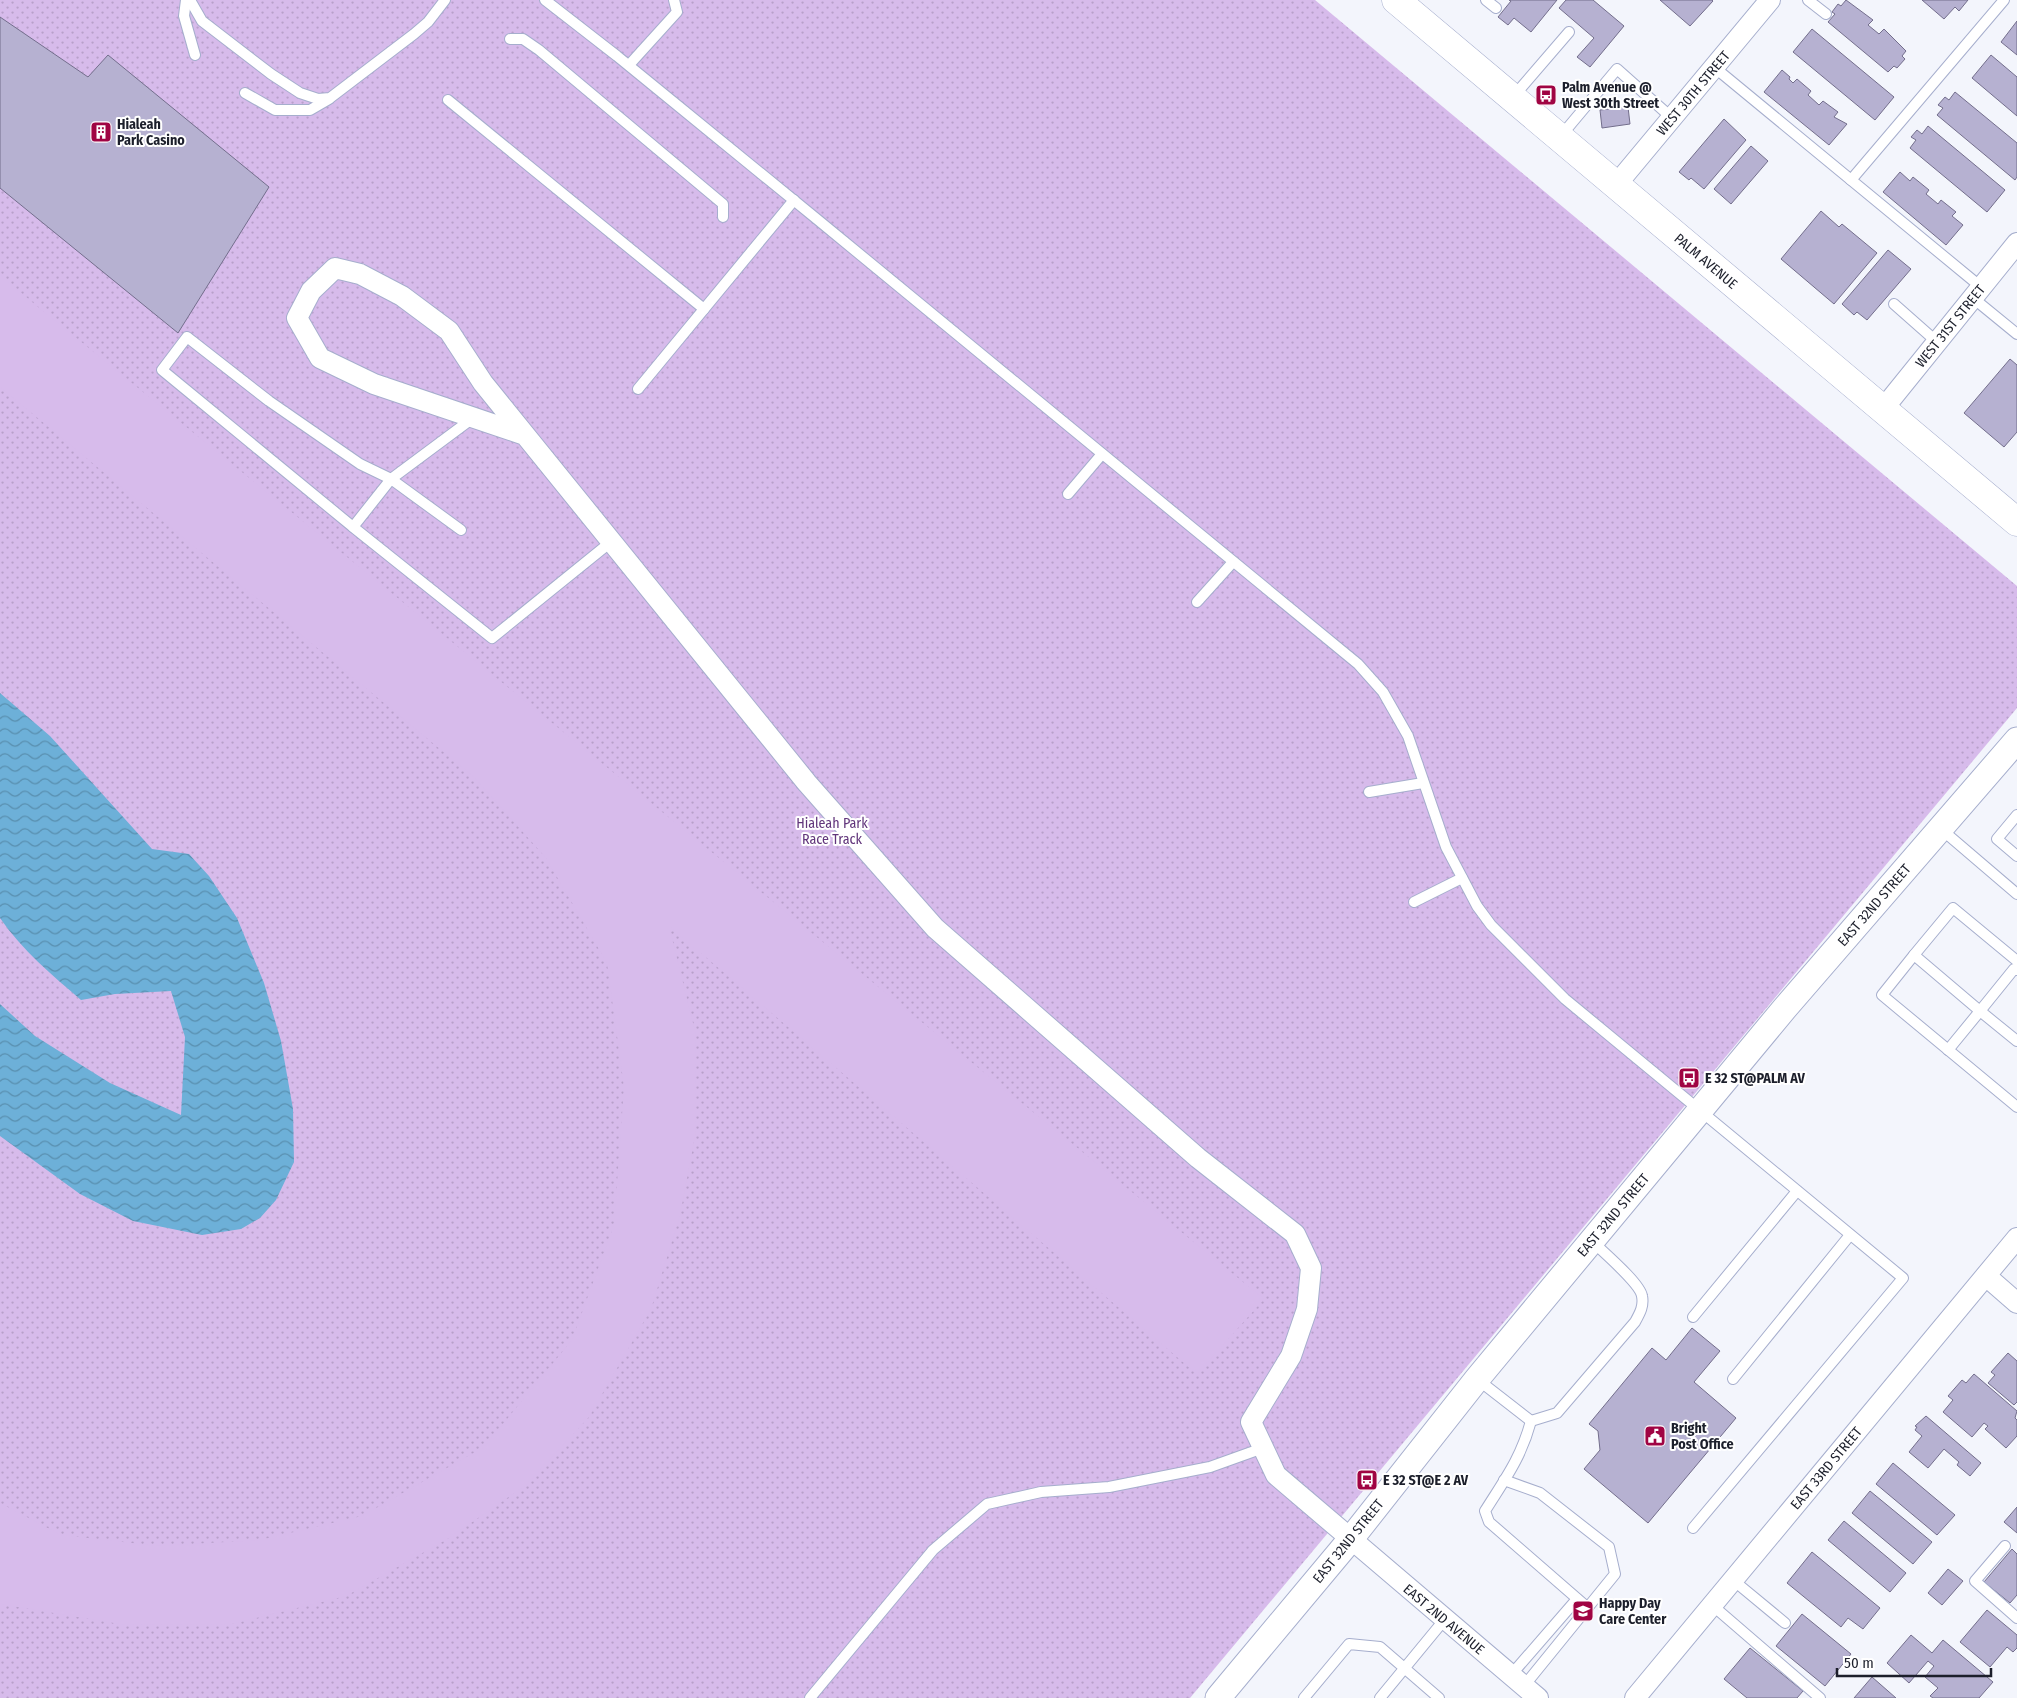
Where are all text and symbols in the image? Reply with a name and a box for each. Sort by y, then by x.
street label: WEST 30TH STREET [1653,47,1734,139]
place label: Palm Avenue @ West 30th Street [1562,79,1660,112]
bus stop icon: Palm Avenue @ West 30th Street [1534,83,1558,107]
place label: Hialeah Park Casino [117,116,185,149]
building icon: Hialeah Park Casino [89,120,113,144]
street label: PALM AVENUE [1671,230,1741,293]
street label: WEST 31ST STREET [1912,281,1989,371]
park label: Hialeah Park Race Track [796,815,868,848]
street label: EAST 32ND STREET [1834,860,1915,950]
bus stop icon: E 32 ST@PALM AV [1677,1066,1701,1090]
place label: E 32 ST@PALM AV [1705,1070,1806,1087]
street label: EAST 32ND STREET [1574,1170,1653,1260]
place label: Bright Post Office [1671,1420,1734,1453]
street label: EAST 33RD STREET [1787,1423,1866,1513]
public building icon: Bright Post Office [1643,1424,1667,1448]
bus stop icon: E 32 ST@E 2 AV [1355,1468,1379,1492]
place label: E 32 ST@E 2 AV [1383,1472,1469,1489]
street label: EAST 32ND STREET [1309,1496,1388,1587]
street label: EAST 2ND AVENUE [1400,1581,1488,1659]
place label: Happy Day Care Center [1599,1595,1667,1628]
school or university icon: Happy Day Care Center [1571,1599,1595,1623]
scale bar [1837,1646,1991,1678]
text: 50 m [1844,1654,1874,1672]

